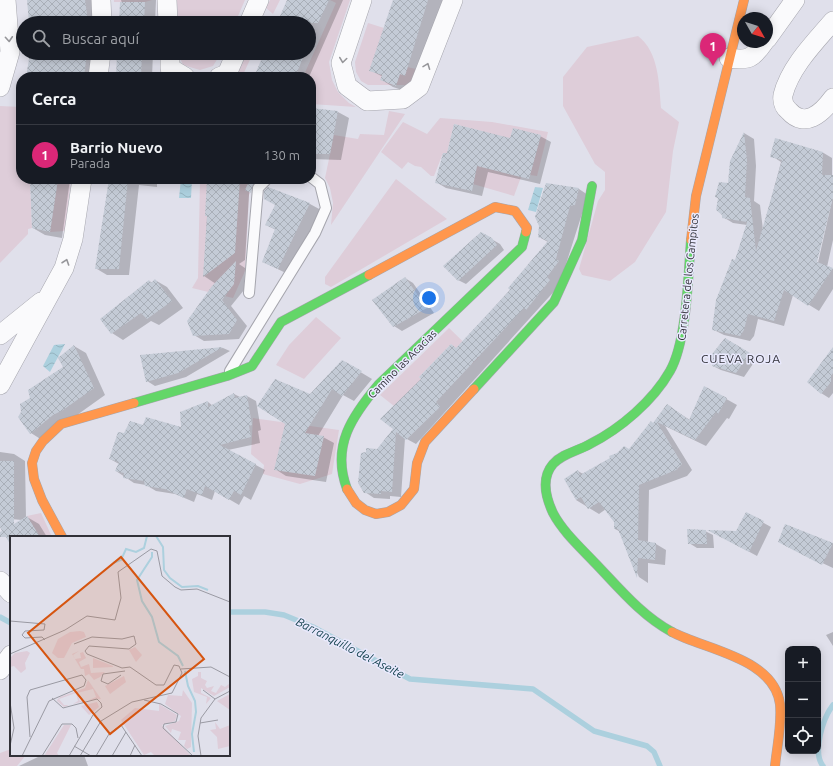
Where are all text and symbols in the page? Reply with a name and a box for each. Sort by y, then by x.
north arrow [737,12,773,48]
search box [16,16,316,60]
icon: search [30,27,52,49]
text: Buscar aquí [62,30,139,47]
pin: 1 [700,33,726,66]
one-way arrow [5,36,14,42]
one-way arrow [339,57,348,64]
one-way arrow [423,62,431,69]
text: Cerca [32,89,77,108]
text: Barrio Nuevo [70,139,163,156]
text: 1 [41,148,49,162]
text: 130 m [264,148,300,162]
text: Parada [70,156,110,170]
street label: Carretera de los Campitos [675,213,701,341]
one-way arrow [61,259,69,266]
your location [419,288,439,308]
street label: Camino las Acacias [365,327,439,401]
district label: CUEVA ROJA [701,352,781,365]
inset map [10,536,230,756]
water label: Barranquillo del Aseite [294,615,406,680]
map controls [785,646,821,754]
button: + [785,646,821,682]
button: − [785,682,821,718]
button: locate [785,718,821,754]

